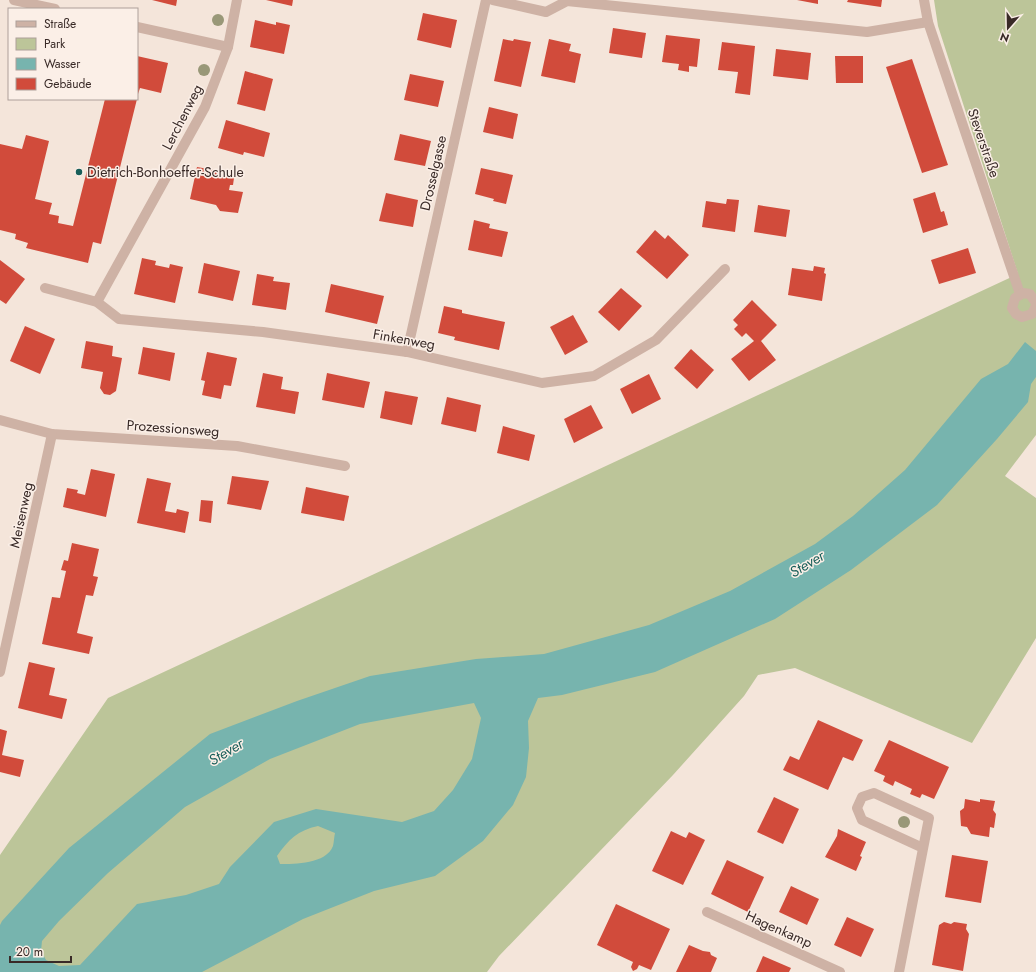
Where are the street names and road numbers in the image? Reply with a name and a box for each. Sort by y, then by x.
street label: Lerchenweg [157,81,207,153]
street label: Steverstraße [963,106,1005,180]
street label: Drosselgasse [415,133,451,213]
street label: Finkenweg [371,324,437,354]
street label: Prozessionsweg [126,415,220,441]
street label: Meisenweg [4,480,38,550]
street label: Hagenkamp [742,905,816,953]

